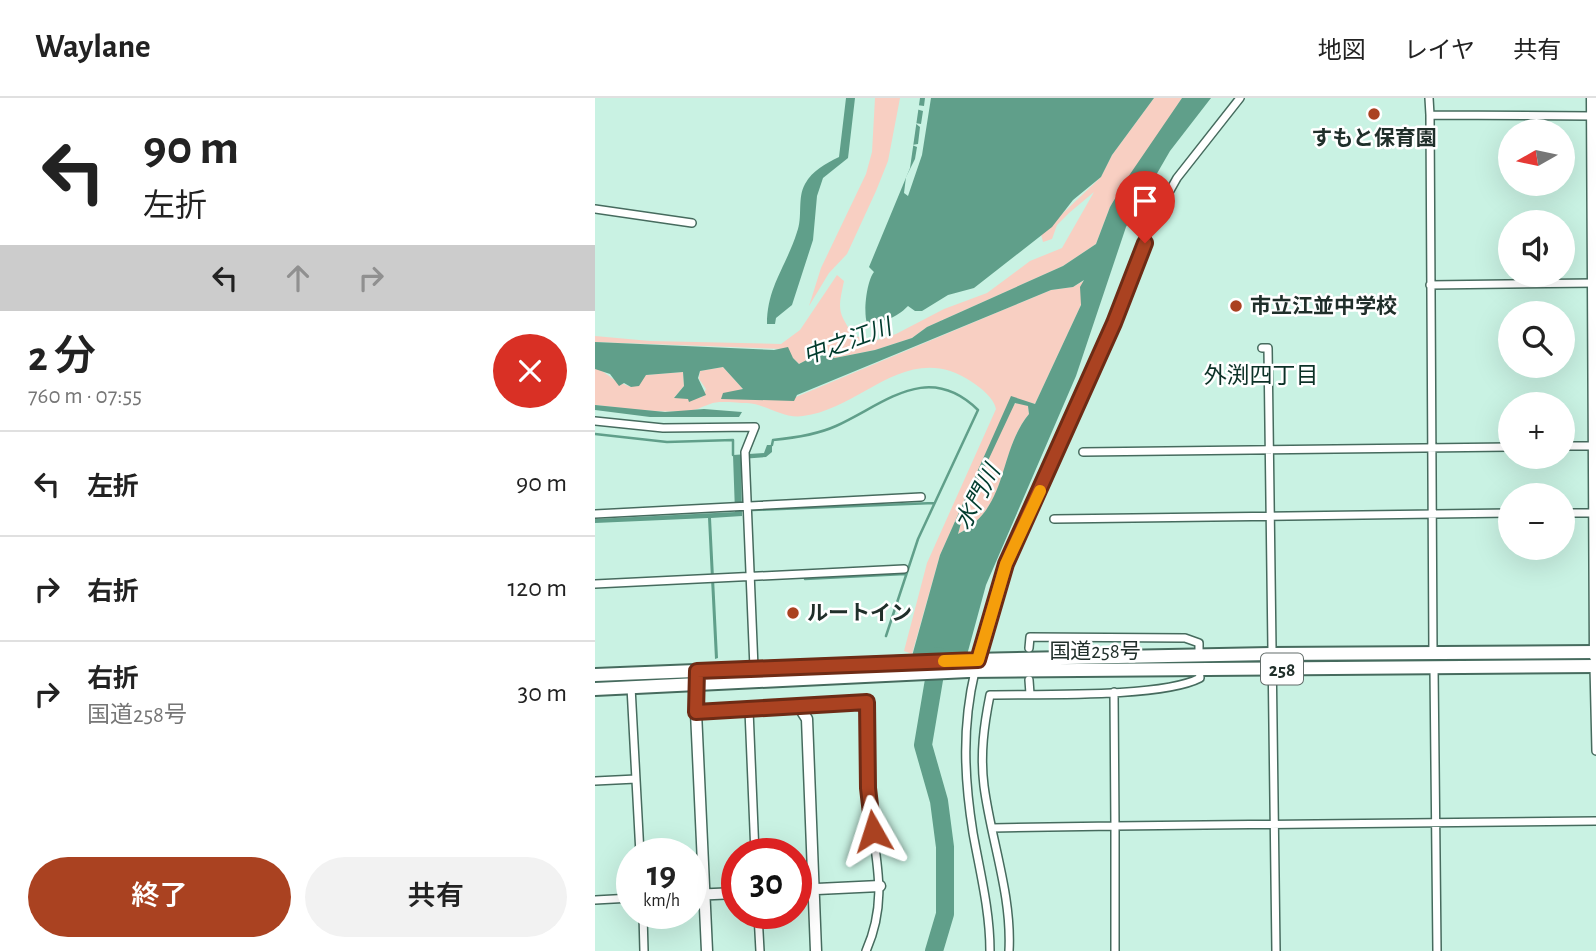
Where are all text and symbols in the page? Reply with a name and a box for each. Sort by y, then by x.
text: Waylane [35,31,151,64]
text: 地図 [1318,39,1366,63]
text: レイヤ [1404,39,1475,63]
text: 共有 [1513,39,1561,63]
marker: すもと保育園 [1366,106,1382,122]
north arrow [1498,119,1575,196]
map controls [1498,119,1575,560]
text: 90 m [143,124,239,173]
icon: left [28,126,119,217]
place label: すもと保育園 [1311,127,1437,149]
pin [1115,171,1175,243]
icon: arrive [1126,182,1164,220]
text: 左折 [143,190,207,222]
button: sound [1498,210,1575,287]
icon: left [206,259,244,297]
icon: ahead [279,259,317,297]
icon: right [352,259,390,297]
place label: 市立江並中学校 [1250,295,1397,317]
marker: 市立江並中学校 [1228,298,1244,314]
button: search [1498,301,1575,378]
water label: 中之江川 [800,313,897,369]
button: close [493,334,567,408]
text: 2 分 [28,336,96,378]
district label: 外渕四丁目 [1204,363,1319,388]
text: 760 m · 07:55 [28,385,142,408]
button: + [1498,392,1575,469]
water label: 水門川 [950,458,1006,534]
icon: left [28,465,66,503]
text: 90 m [516,470,567,496]
text: 左折 [87,474,139,500]
button: − [1498,483,1575,560]
icon: right [28,570,66,608]
text: 120 m [507,575,567,601]
text: 右折 [87,579,139,605]
place label: ルートイン [807,602,912,624]
marker: ルートイン [785,605,801,621]
street label: 国道258号 [1049,640,1141,662]
road number: 258 [1261,654,1303,684]
text: 右折 [87,666,139,692]
icon: right [28,675,66,713]
text: 30 m [517,680,567,706]
text: 国道258号 [87,704,187,727]
position arrow [836,794,910,868]
speed limit sign: 30 [721,838,812,929]
button: 終了 [28,857,291,937]
button: 共有 [305,857,567,937]
text: 19 [647,857,676,892]
text: km/h [643,892,680,910]

